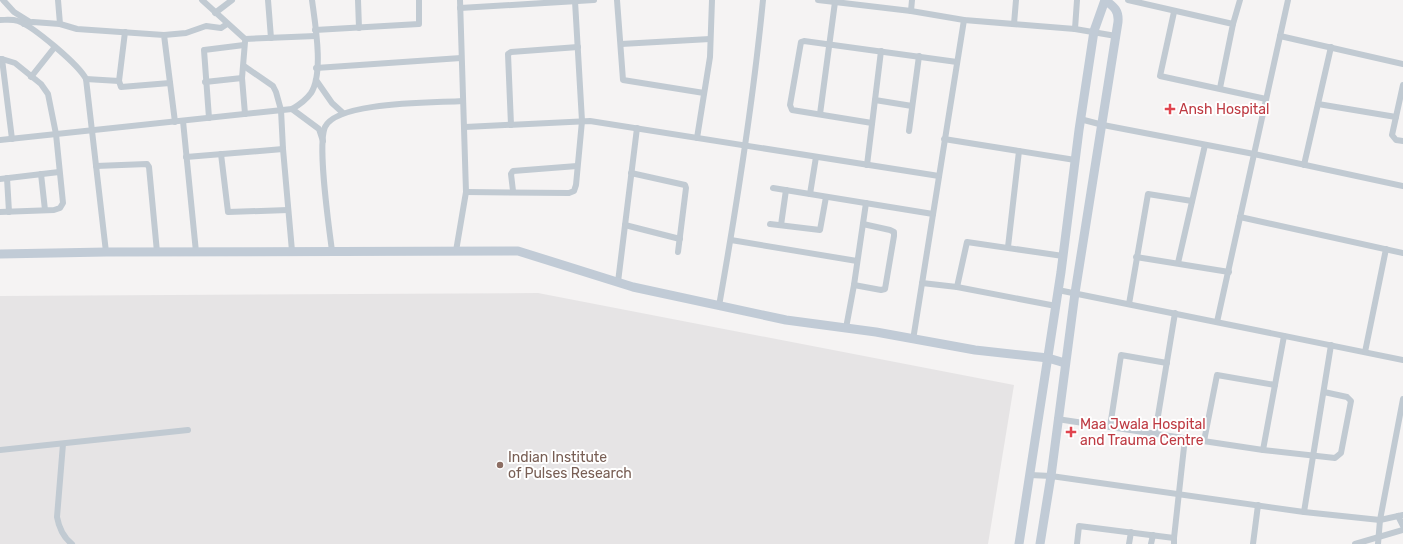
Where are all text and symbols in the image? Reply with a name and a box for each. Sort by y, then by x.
place label: Ansh Hospital [1179,101,1269,118]
marker: Ansh Hospital [1164,103,1176,115]
place label: Maa Jwala Hospital and Trauma Centre [1080,416,1206,449]
marker: Maa Jwala Hospital and Trauma Centre [1065,426,1077,438]
place label: Indian Institute of Pulses Research [508,449,632,482]
marker: Indian Institute of Pulses Research [495,460,505,470]

